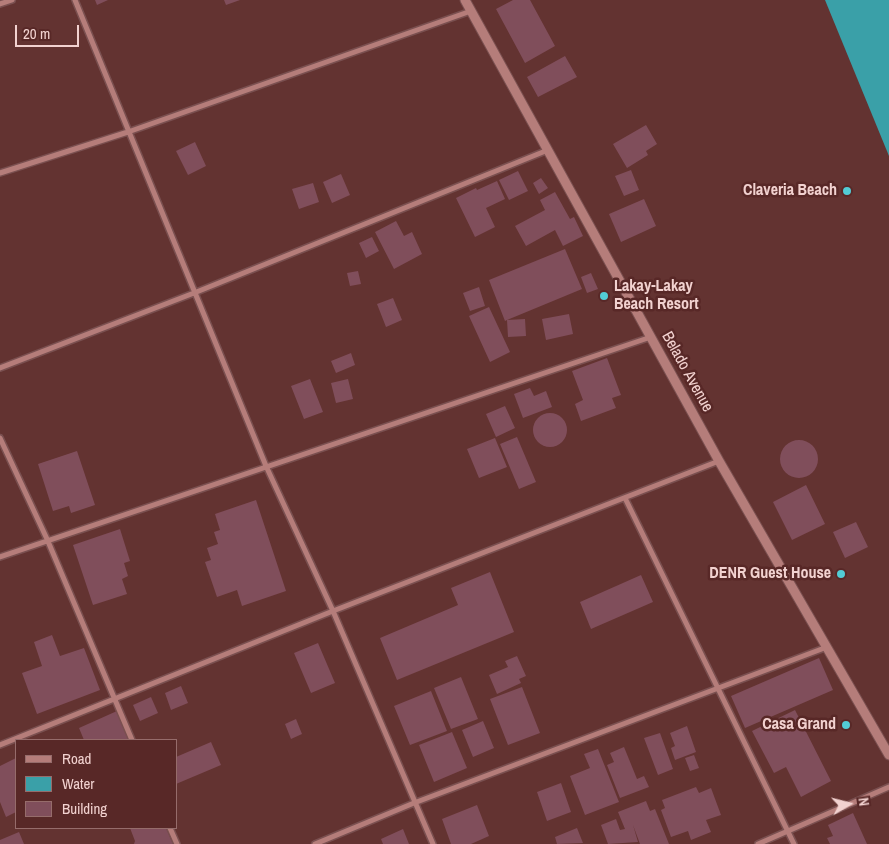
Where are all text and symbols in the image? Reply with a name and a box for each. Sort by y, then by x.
scale bar [18,15,81,47]
text: 20 m [23,23,50,44]
place label: Claveria Beach [743,181,837,201]
marker: Claveria Beach [841,185,853,197]
place label: Lakay-Lakay Beach Resort [614,277,699,315]
marker: Lakay-Lakay Beach Resort [598,290,610,302]
street label: Belado Avenue [657,329,717,415]
place label: DENR Guest House [709,564,831,584]
marker: DENR Guest House [835,568,847,580]
place label: Casa Grand [762,715,836,735]
marker: Casa Grand [840,719,852,731]
legend [15,739,178,829]
text: Road [62,748,91,769]
text: Water [62,773,94,794]
north arrow [824,779,874,829]
text: N [854,797,873,807]
text: Building [62,798,107,819]

